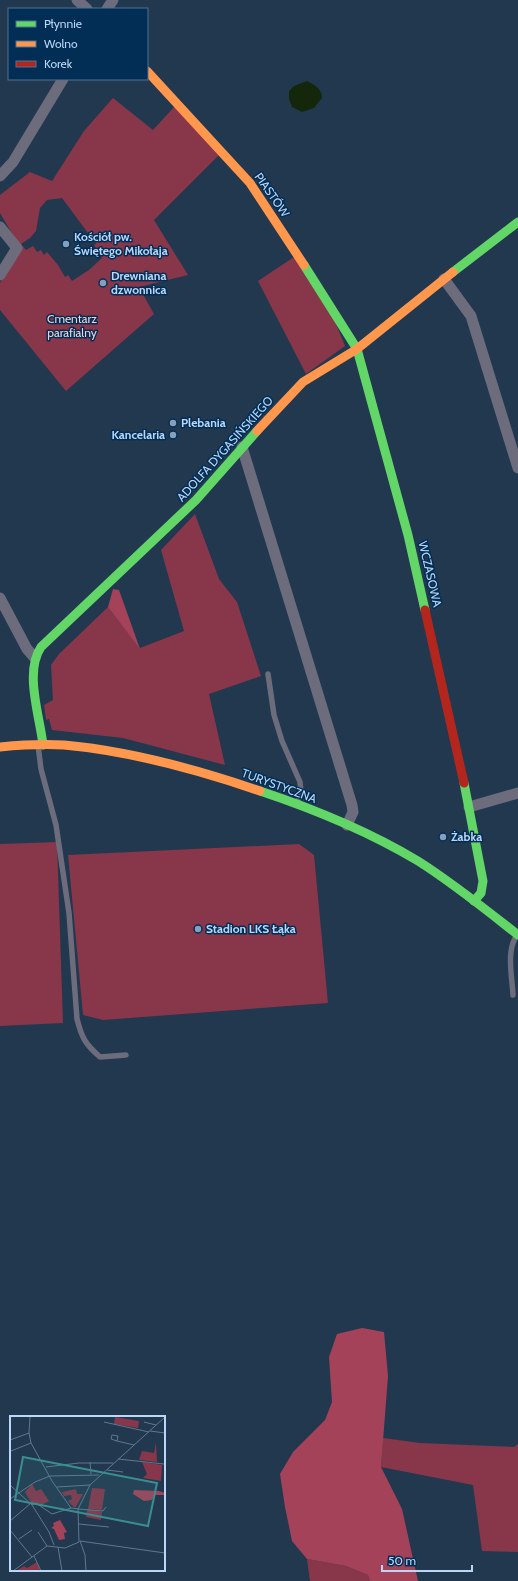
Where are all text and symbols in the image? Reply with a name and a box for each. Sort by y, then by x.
legend [8,8,148,80]
text: Płynnie [44,16,82,31]
text: Wolno [44,36,78,51]
text: Korek [44,56,73,71]
street label: PIASTÓW [252,170,294,220]
place label: Kościół pw. Świętego Mikołaja [74,229,168,258]
marker: Kościół pw. Świętego Mikołaja [61,239,71,249]
place label: Drewniana dzwonnica [111,268,167,297]
marker: Drewniana dzwonnica [98,278,108,288]
park label: Cmentarz parafialny [47,311,97,340]
street label: ADOLFA DYGASIŃSKIEGO [173,393,276,504]
place label: Plebania [181,415,226,430]
marker: Plebania [168,418,178,428]
place label: Kancelaria [111,427,165,442]
marker: Kancelaria [168,430,178,440]
street label: WCZASOWA [416,540,445,609]
street label: TURYSTYCZNA [240,765,319,806]
place label: Żabka [451,829,482,844]
marker: Żabka [438,832,448,842]
place label: Stadion LKS Łąka [206,921,296,936]
marker: Stadion LKS Łąka [193,924,203,934]
inset map [10,1416,165,1571]
scale bar [382,1547,472,1573]
text: 50 m [388,1553,416,1568]

